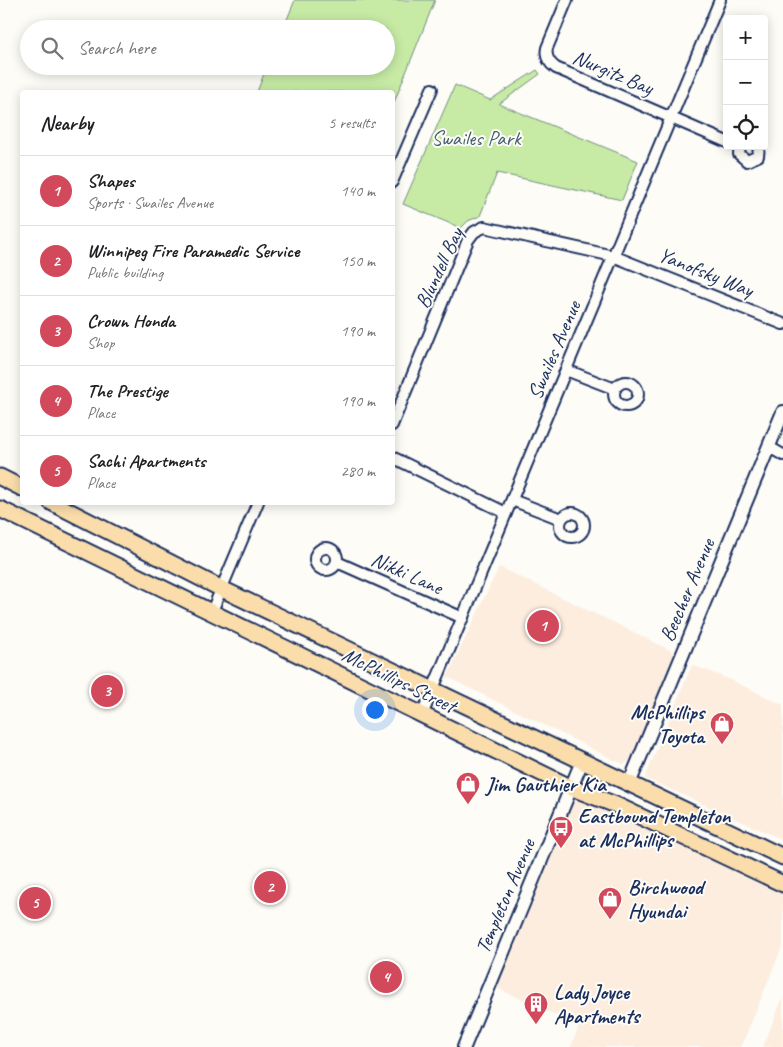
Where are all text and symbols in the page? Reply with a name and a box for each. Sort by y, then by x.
map controls [723,15,768,150]
button: + [723,15,768,60]
search box [20,20,395,75]
icon: search [38,34,66,62]
text: Search here [78,36,155,60]
street label: Nurgitz Bay [569,43,659,101]
button: − [723,60,768,105]
button: locate [723,105,768,150]
text: Nearby [40,110,93,136]
text: 5 results [328,113,375,133]
park label: Swailes Park [431,125,522,151]
text: Shapes [87,169,134,193]
text: 1 [52,181,60,201]
text: 140 m [341,181,375,201]
text: Sports · Swailes Avenue [87,193,213,213]
street label: Blundell Bay [409,222,470,312]
text: Winnipeg Fire Paramedic Service [87,239,299,263]
street label: Yanofsky Way [655,241,759,303]
text: 2 [52,251,60,271]
text: 150 m [341,251,375,271]
text: Public building [87,263,163,283]
street label: Swailes Avenue [522,296,587,403]
text: Crown Honda [87,309,175,333]
text: 3 [52,321,60,341]
text: 190 m [341,321,375,341]
text: Shop [87,333,114,353]
text: The Prestige [87,379,168,403]
text: 4 [52,391,60,411]
text: 190 m [341,391,375,411]
text: Place [87,403,115,423]
text: Sachi Apartments [87,449,206,473]
text: 5 [53,461,59,481]
text: 280 m [341,461,375,481]
text: Place [87,473,115,493]
street label: Beecher Avenue [654,534,721,645]
street label: Nikki Lane [367,546,449,601]
pin: 1 [527,607,559,645]
street label: McPhillips Street [338,641,463,720]
pin: 3 [91,672,123,710]
your location [362,697,388,723]
place label: McPhillips Toyota [630,699,707,749]
shop icon: McPhillips Toyota [709,711,735,745]
shop icon: Jim Gauthier Kia [455,771,481,805]
place label: Jim Gauthier Kia [484,771,607,797]
place label: Eastbound Templeton at McPhillips [578,803,732,853]
bus stop icon: Eastbound Templeton at McPhillips [548,815,574,849]
street label: Templeton Avenue [469,834,541,957]
pin: 2 [254,868,286,906]
place label: Birchwood Hyundai [628,874,706,924]
pin: 5 [19,884,51,922]
shop icon: Birchwood Hyundai [597,886,623,920]
pin: 4 [370,958,402,996]
place label: Lady Joyce Apartments [554,979,642,1029]
building icon: Lady Joyce Apartments [523,991,549,1025]

